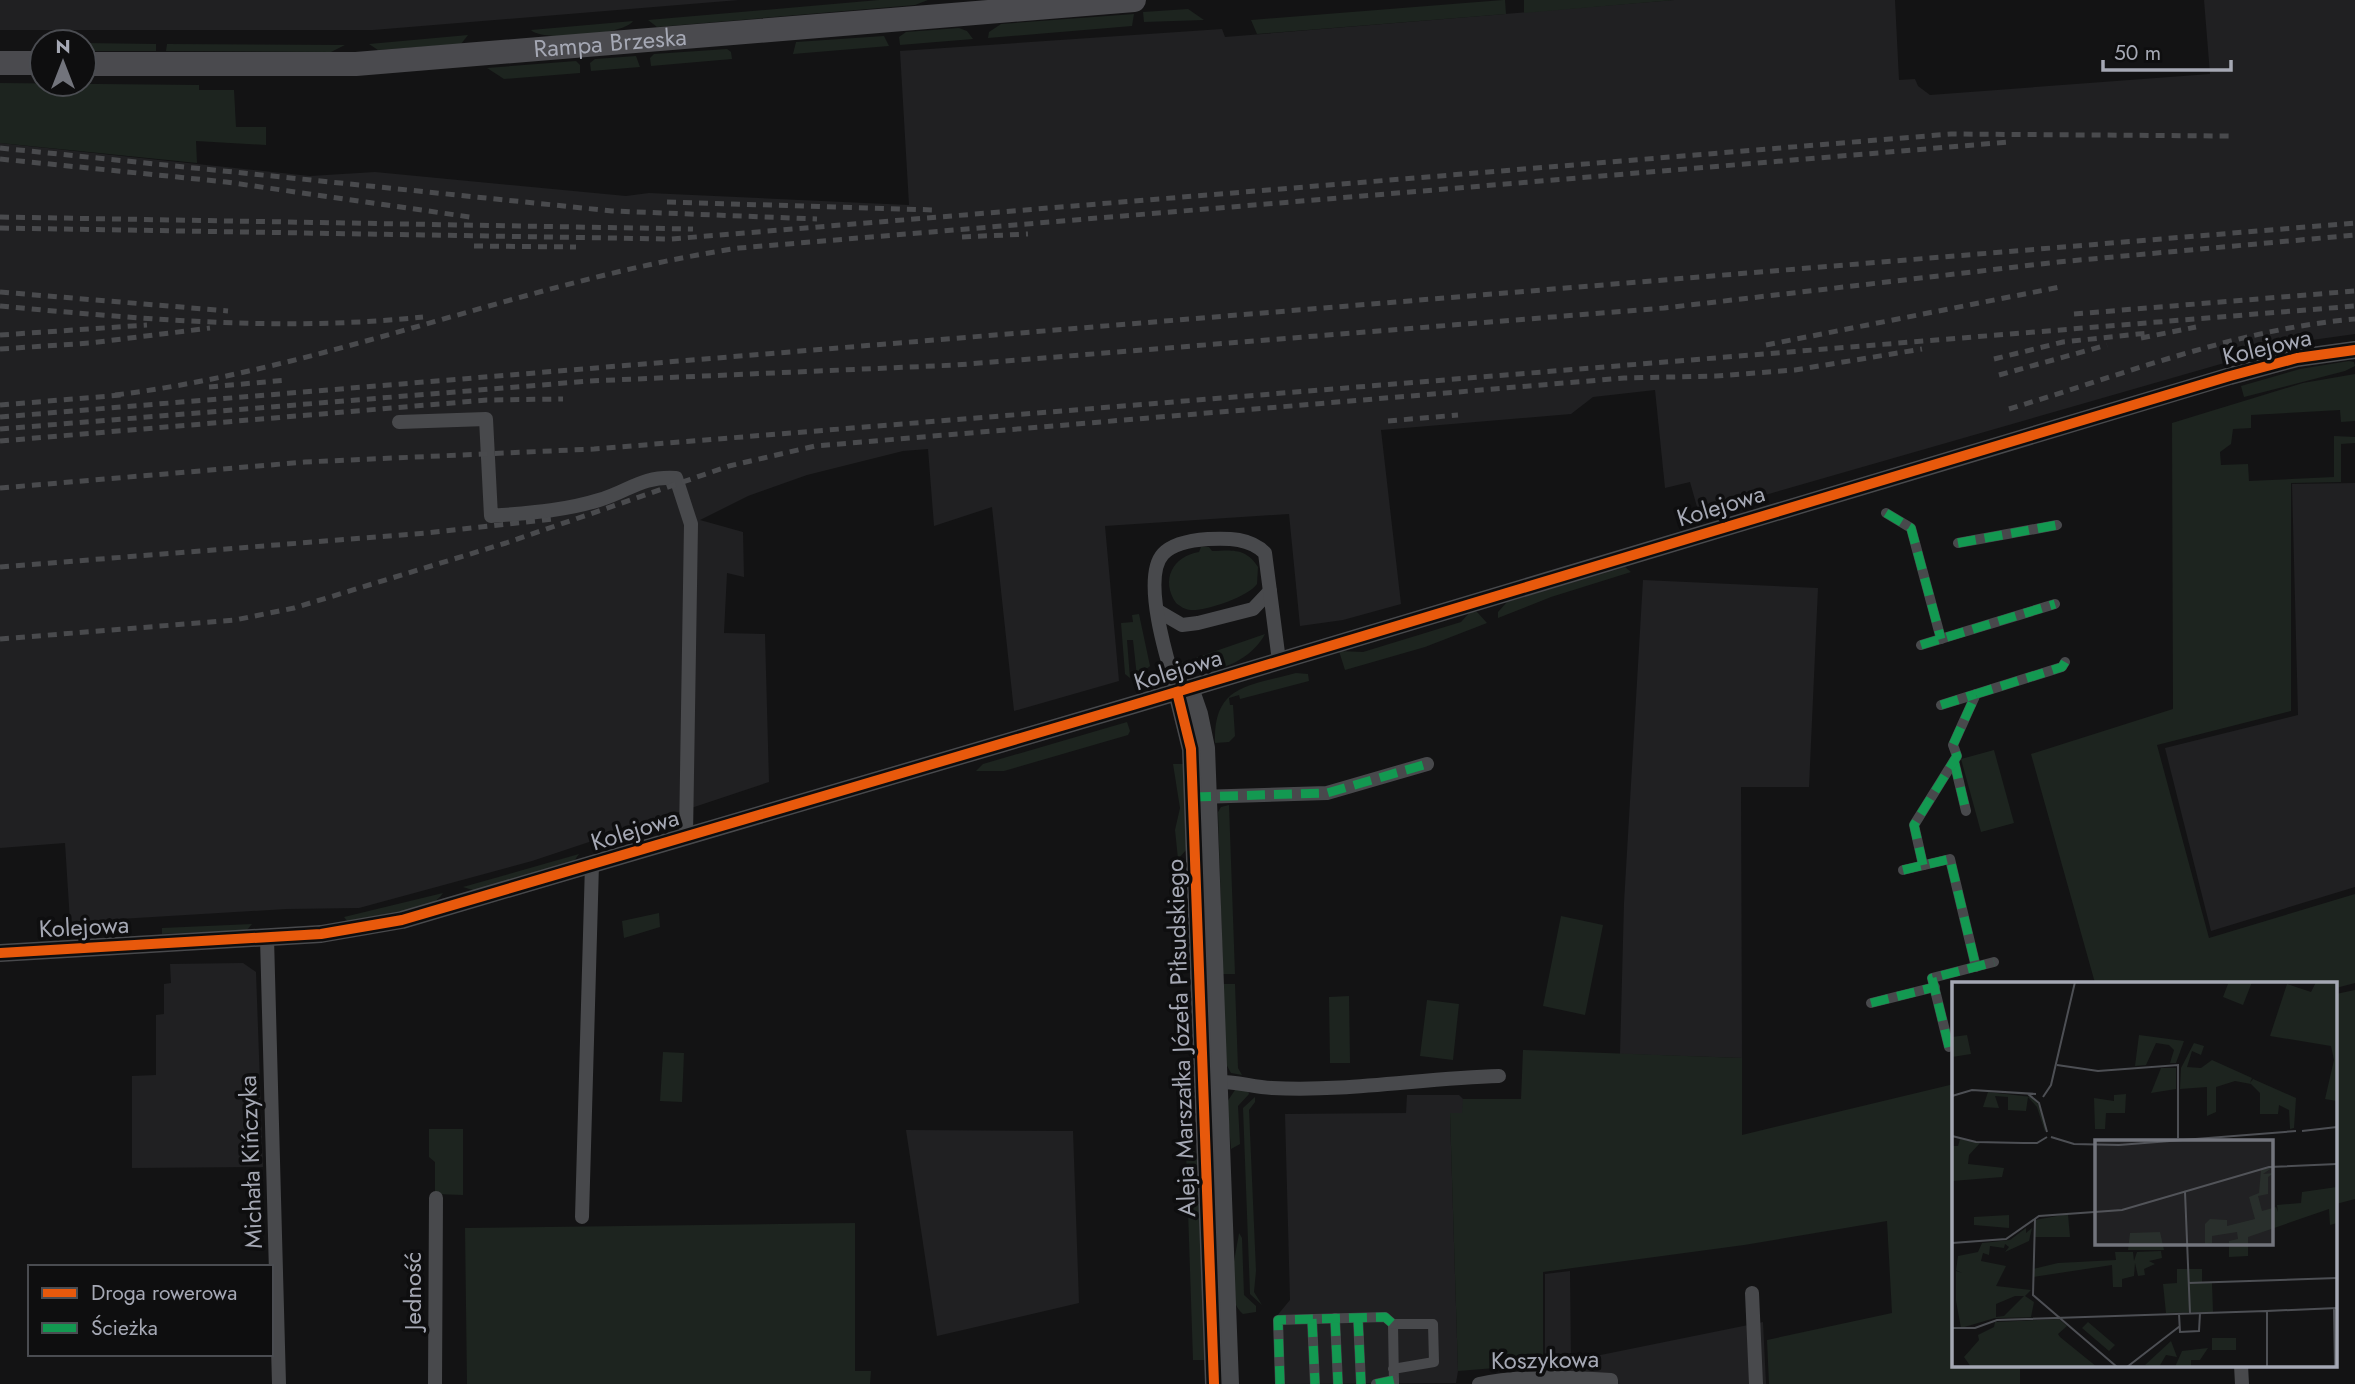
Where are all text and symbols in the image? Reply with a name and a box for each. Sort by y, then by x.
street label: Rampa Brzeska [532,19,688,66]
north arrow [28,28,98,98]
scale bar [2103,28,2231,72]
text: N [55,33,71,60]
text: 50 m [2114,38,2161,68]
street label: Kolejowa [2219,319,2315,374]
street label: Kolejowa [1672,476,1769,535]
street label: Kolejowa [1129,640,1226,699]
street label: Kolejowa [586,800,683,859]
street label: Aleja Marszałka Józefa Piłsudskiego [1157,858,1204,1218]
street label: Kolejowa [38,907,130,946]
inset map [1952,982,2338,1366]
street label: Michała Kińczyka [230,1075,271,1249]
street label: Jedność [395,1252,430,1333]
legend [28,1265,273,1356]
text: Droga rowerowa [91,1278,237,1308]
text: Ścieżka [91,1313,158,1343]
street label: Koszykowa [1490,1341,1599,1378]

